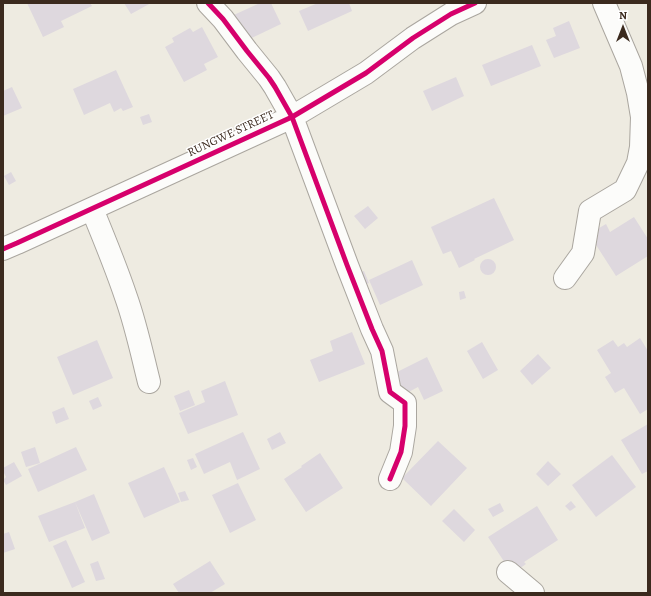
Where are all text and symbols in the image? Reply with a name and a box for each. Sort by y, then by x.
north arrow [603,8,643,48]
text: N [619,8,627,23]
street label: RUNGWE STREET [186,108,276,160]

